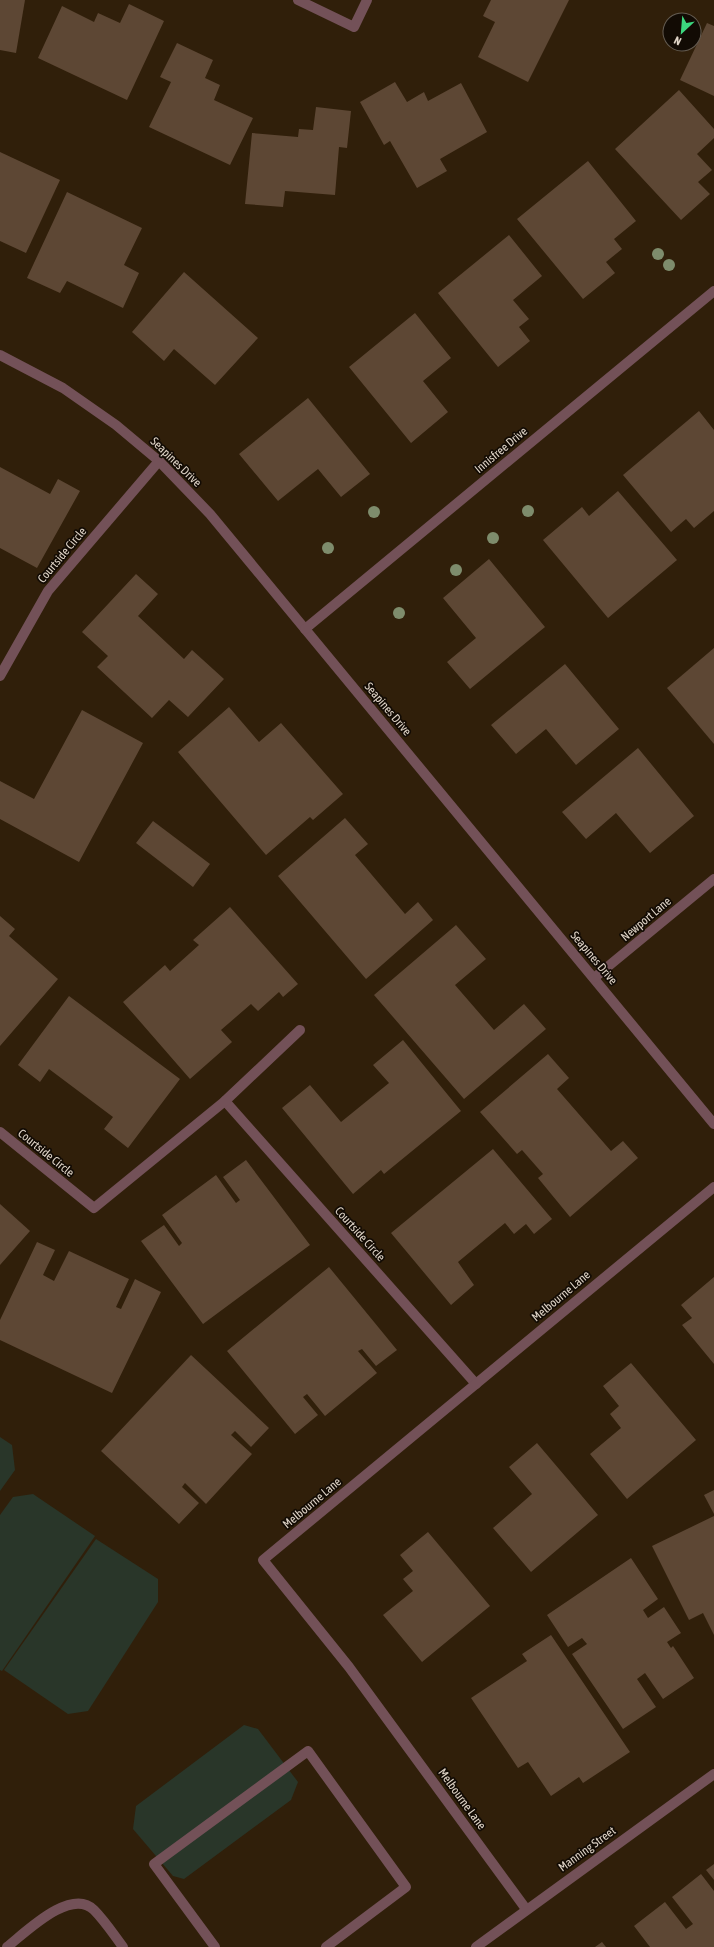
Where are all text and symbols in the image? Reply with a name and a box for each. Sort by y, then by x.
north arrow [662,12,702,52]
text: N [672,34,683,48]
street label: Innisfree Drive [472,424,530,476]
street label: Seapines Drive [148,434,204,490]
street label: Courtside Circle [35,524,89,586]
street label: Seapines Drive [362,680,414,738]
street label: Newport Lane [618,894,674,944]
street label: Seapines Drive [568,929,620,987]
street label: Courtside Circle [15,1126,77,1180]
street label: Courtside Circle [332,1204,388,1264]
street label: Melbourne Lane [529,1268,593,1324]
street label: Melbourne Lane [280,1475,344,1531]
street label: Melbourne Lane [435,1766,489,1832]
street label: Manning Street [556,1823,619,1874]

